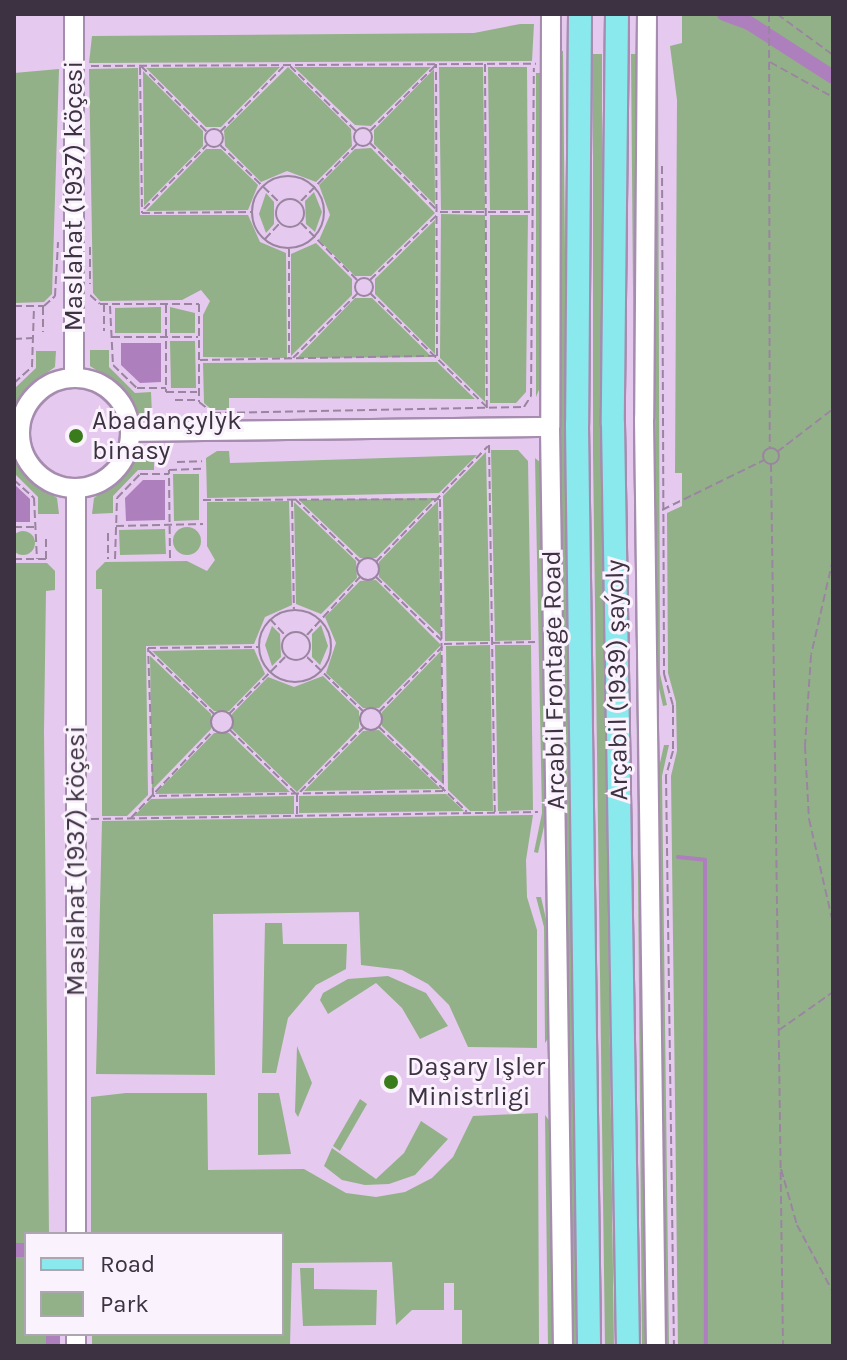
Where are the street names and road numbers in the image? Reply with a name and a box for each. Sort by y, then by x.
street label: Maslahat (1937) köçesi [58,61,90,331]
street label: Arcabil Frontage Road [536,550,572,810]
street label: Arçabil (1939) şaýoly [599,559,635,801]
street label: Maslahat (1937) köçesi [60,726,92,996]

